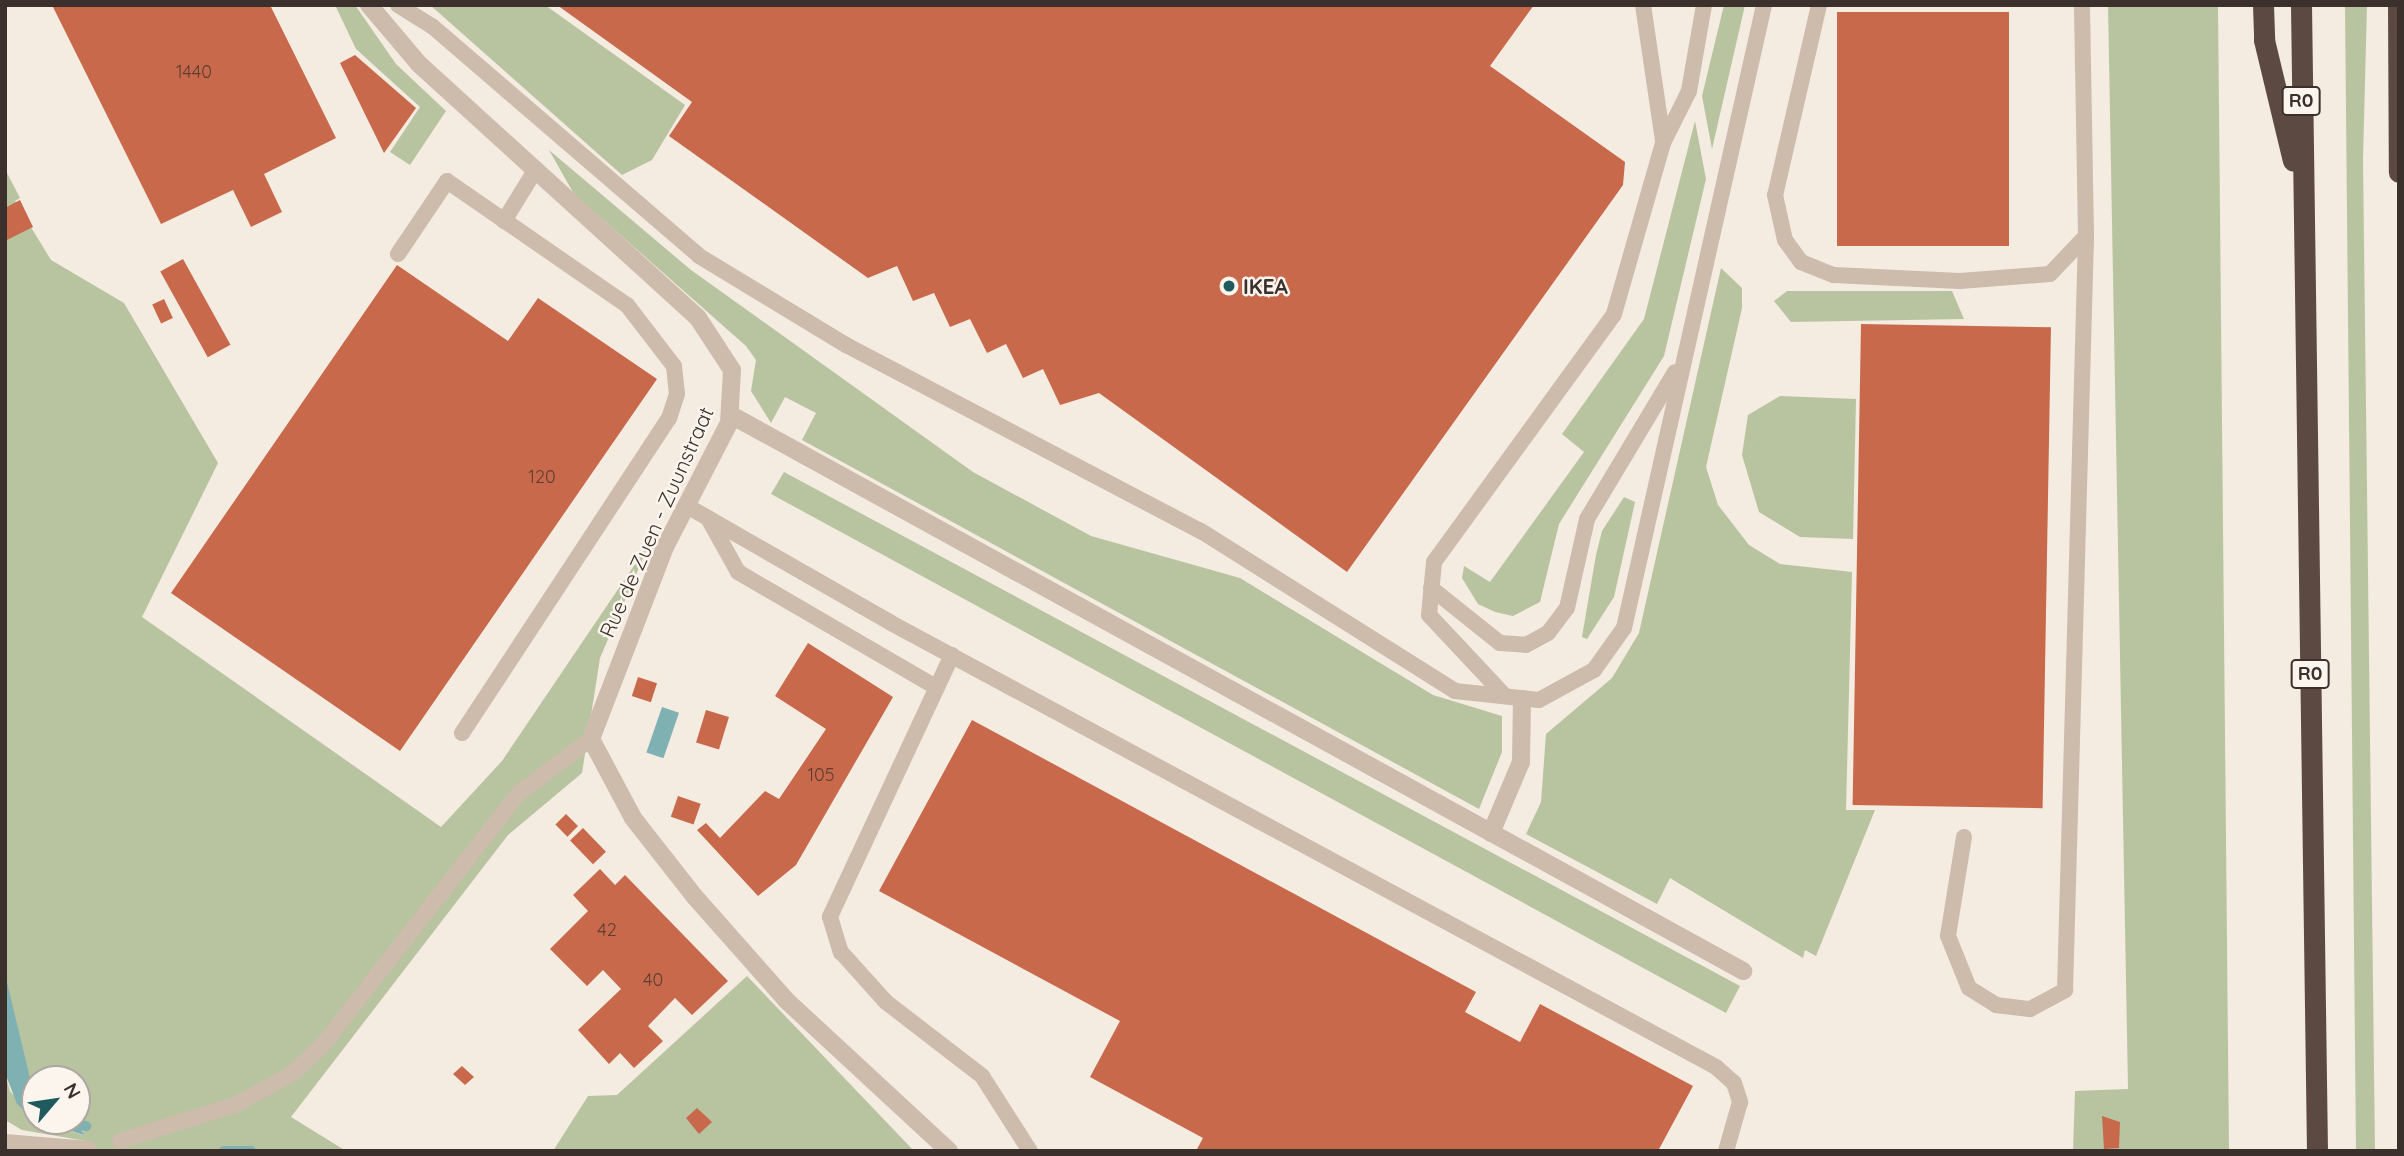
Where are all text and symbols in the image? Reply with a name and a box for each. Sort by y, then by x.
house number: 1440 [176,61,212,83]
road number: R0 [2280,86,2322,116]
place label: IKEA [1243,273,1288,299]
marker: IKEA [1221,278,1237,294]
street label: Rue de Zuen - Zuunstraat [594,403,718,641]
house number: 120 [528,466,556,488]
road number: R0 [2289,659,2331,690]
house number: 105 [807,764,835,786]
house number: 42 [597,919,617,941]
house number: 40 [643,969,663,991]
north arrow [21,1065,91,1135]
text: N [59,1079,86,1103]

